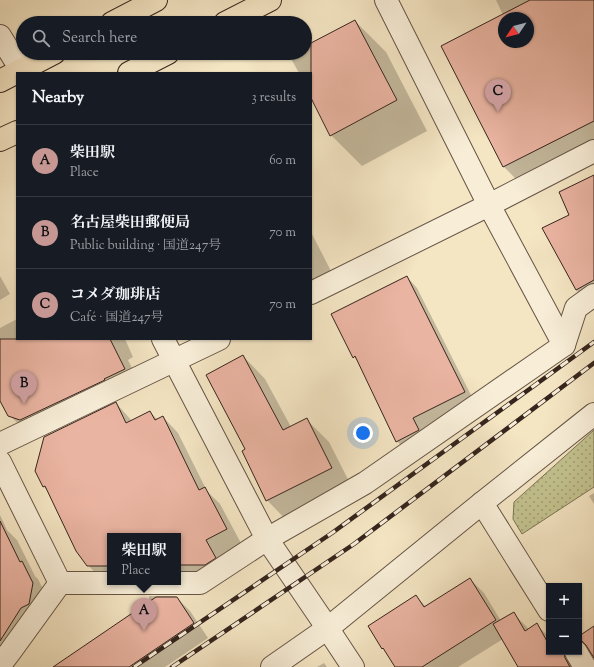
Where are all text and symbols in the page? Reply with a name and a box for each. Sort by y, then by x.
north arrow [498,12,534,48]
search box [16,16,312,60]
icon: search [30,27,52,49]
text: Search here [62,28,137,49]
pin: C [485,79,511,112]
text: Nearby [32,86,84,110]
text: 3 results [251,89,296,107]
text: 柴田駅 [70,143,115,164]
text: A [40,152,50,170]
text: 60 m [269,152,296,170]
text: Place [70,164,99,182]
text: 名古屋柴田郵便局 [70,213,190,234]
text: B [41,224,49,242]
text: 70 m [269,224,296,242]
text: Public building · 国道247号 [70,237,221,255]
text: コメダ珈琲店 [70,285,160,306]
text: C [40,296,50,314]
text: 70 m [269,296,296,314]
text: Café · 国道247号 [70,309,164,327]
pin: B [11,371,37,404]
your location [353,423,373,443]
popup [107,533,181,585]
text: 柴田駅 [121,541,167,562]
text: Place [121,562,150,580]
map controls [546,583,582,655]
button: + [546,583,582,619]
pin: A [131,598,157,631]
button: − [546,619,582,655]

